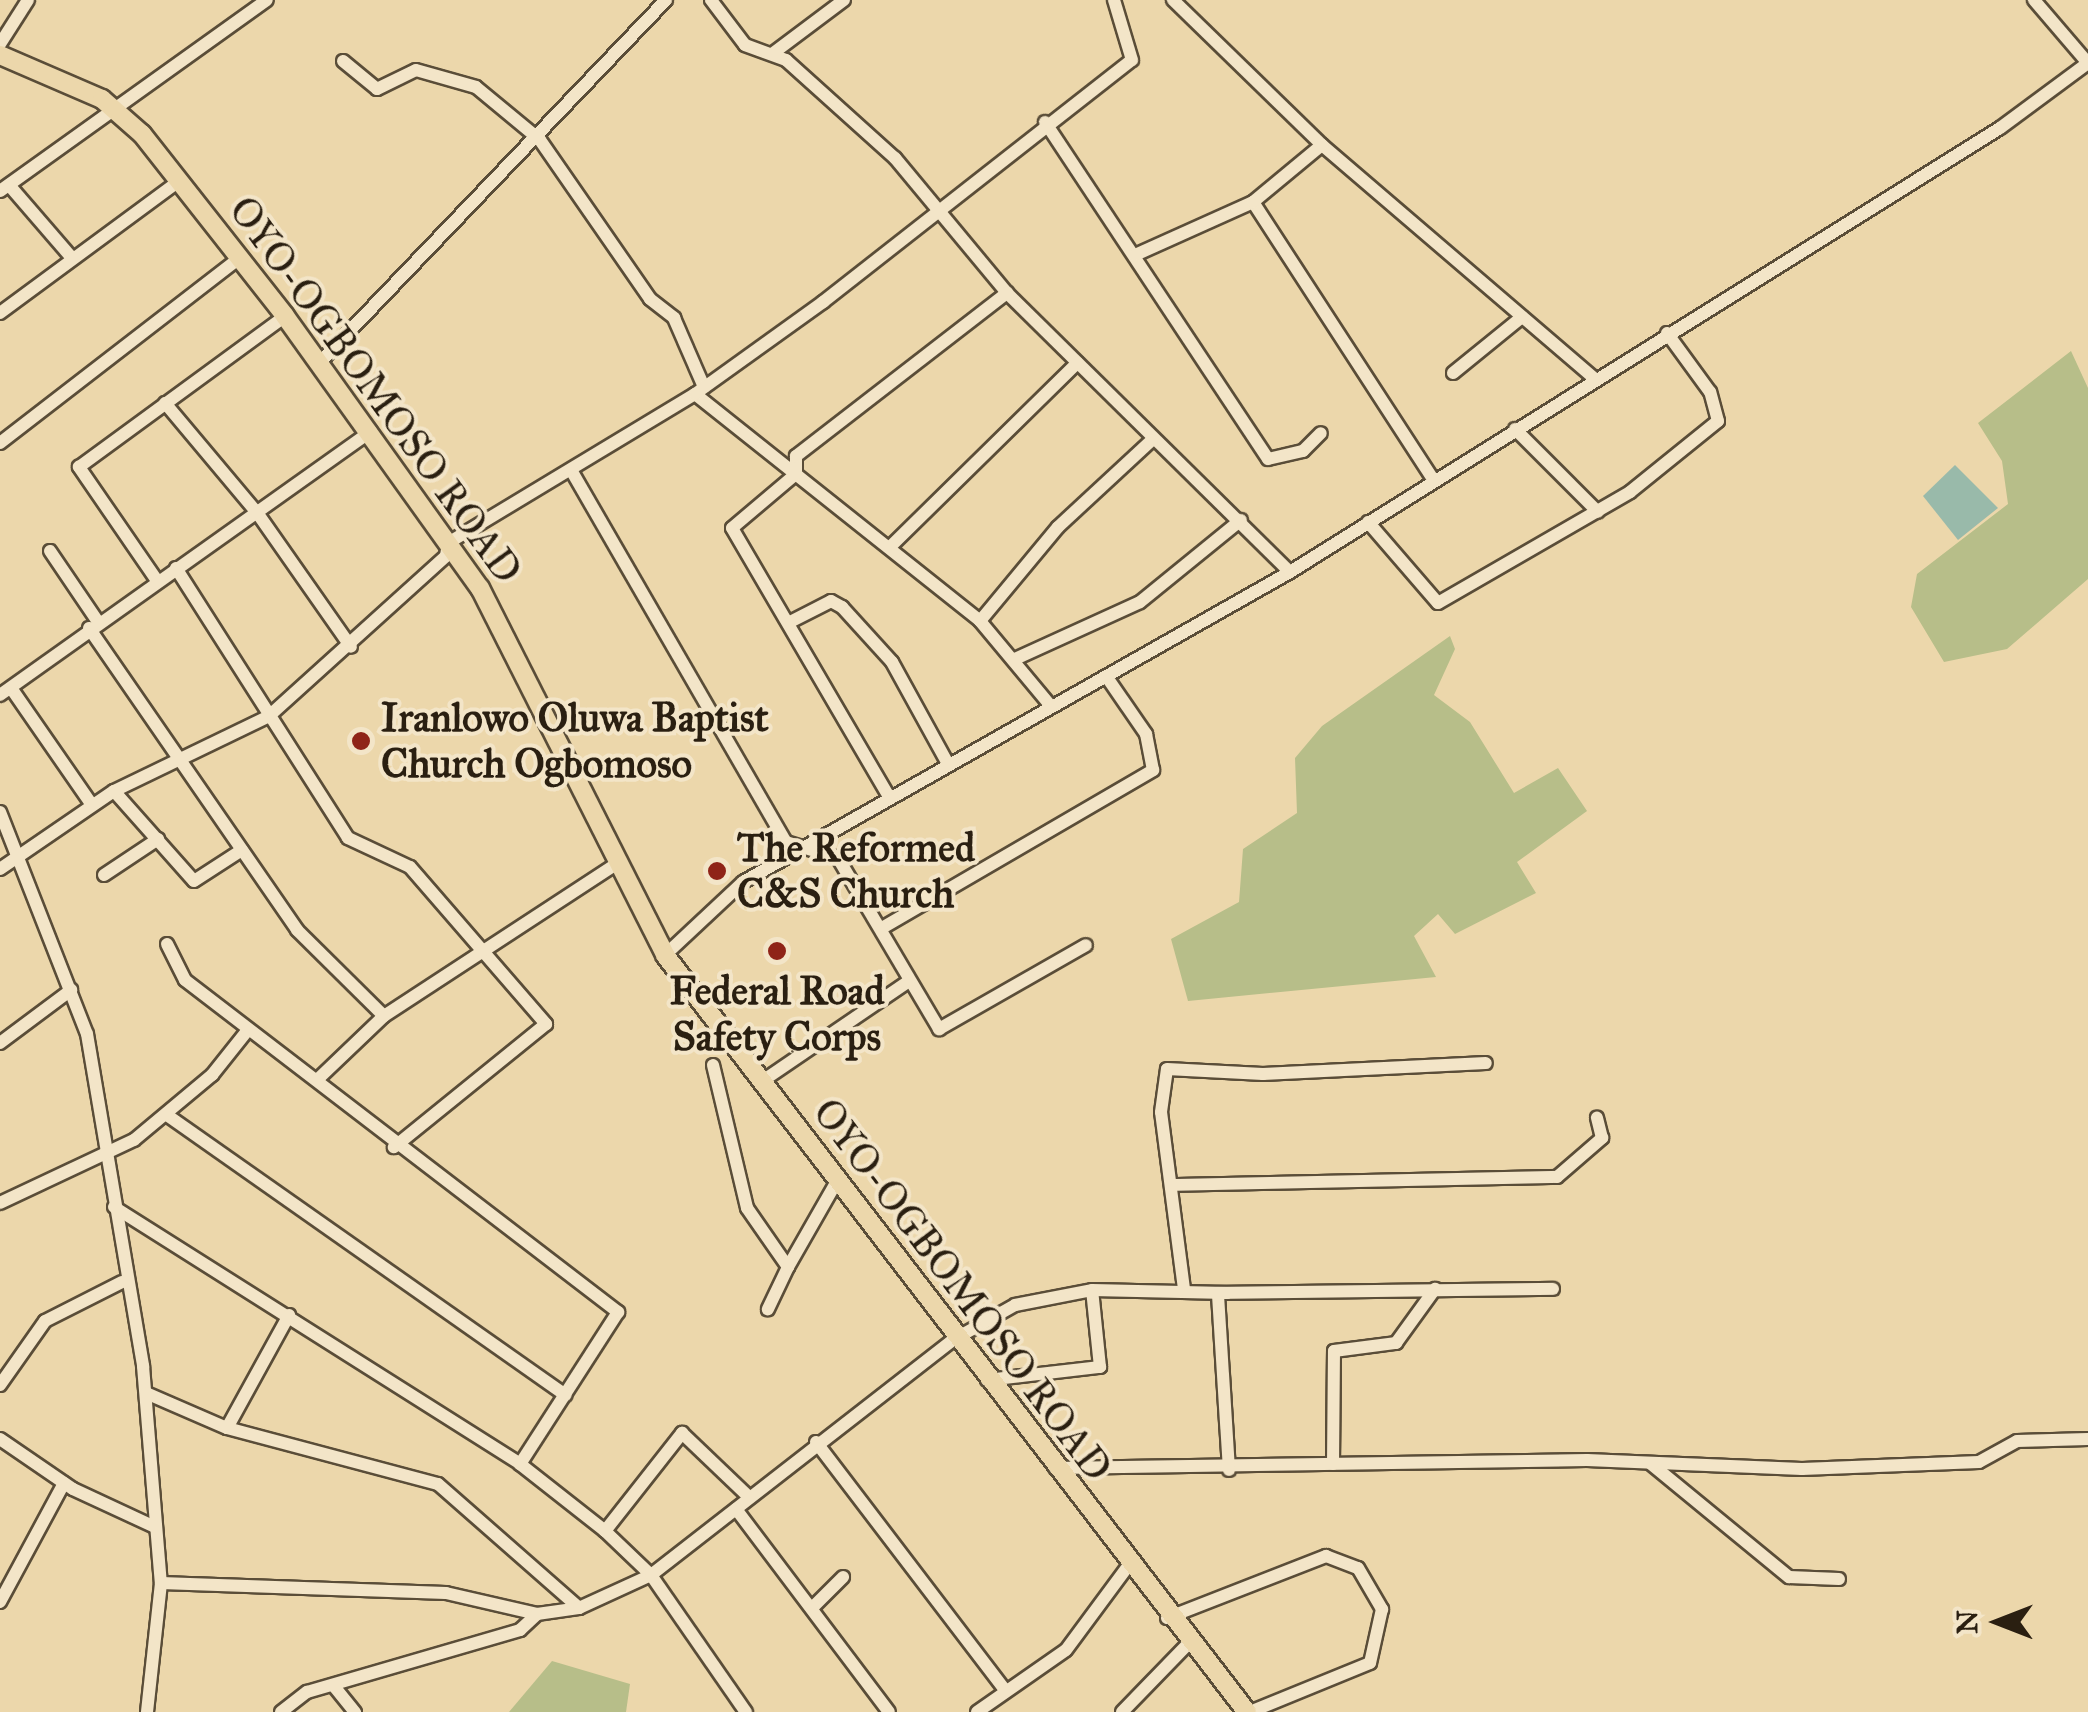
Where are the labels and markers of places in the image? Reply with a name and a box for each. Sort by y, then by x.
place label: Iranlowo Oluwa Baptist Church Ogbomoso [381,694,769,788]
marker: Iranlowo Oluwa Baptist Church Ogbomoso [350,730,372,752]
place label: The Reformed C&S Church [737,824,975,918]
marker: The Reformed C&S Church [706,860,728,882]
marker: Federal Road Safety Corps [766,940,788,962]
place label: Federal Road Safety Corps [669,967,885,1061]

